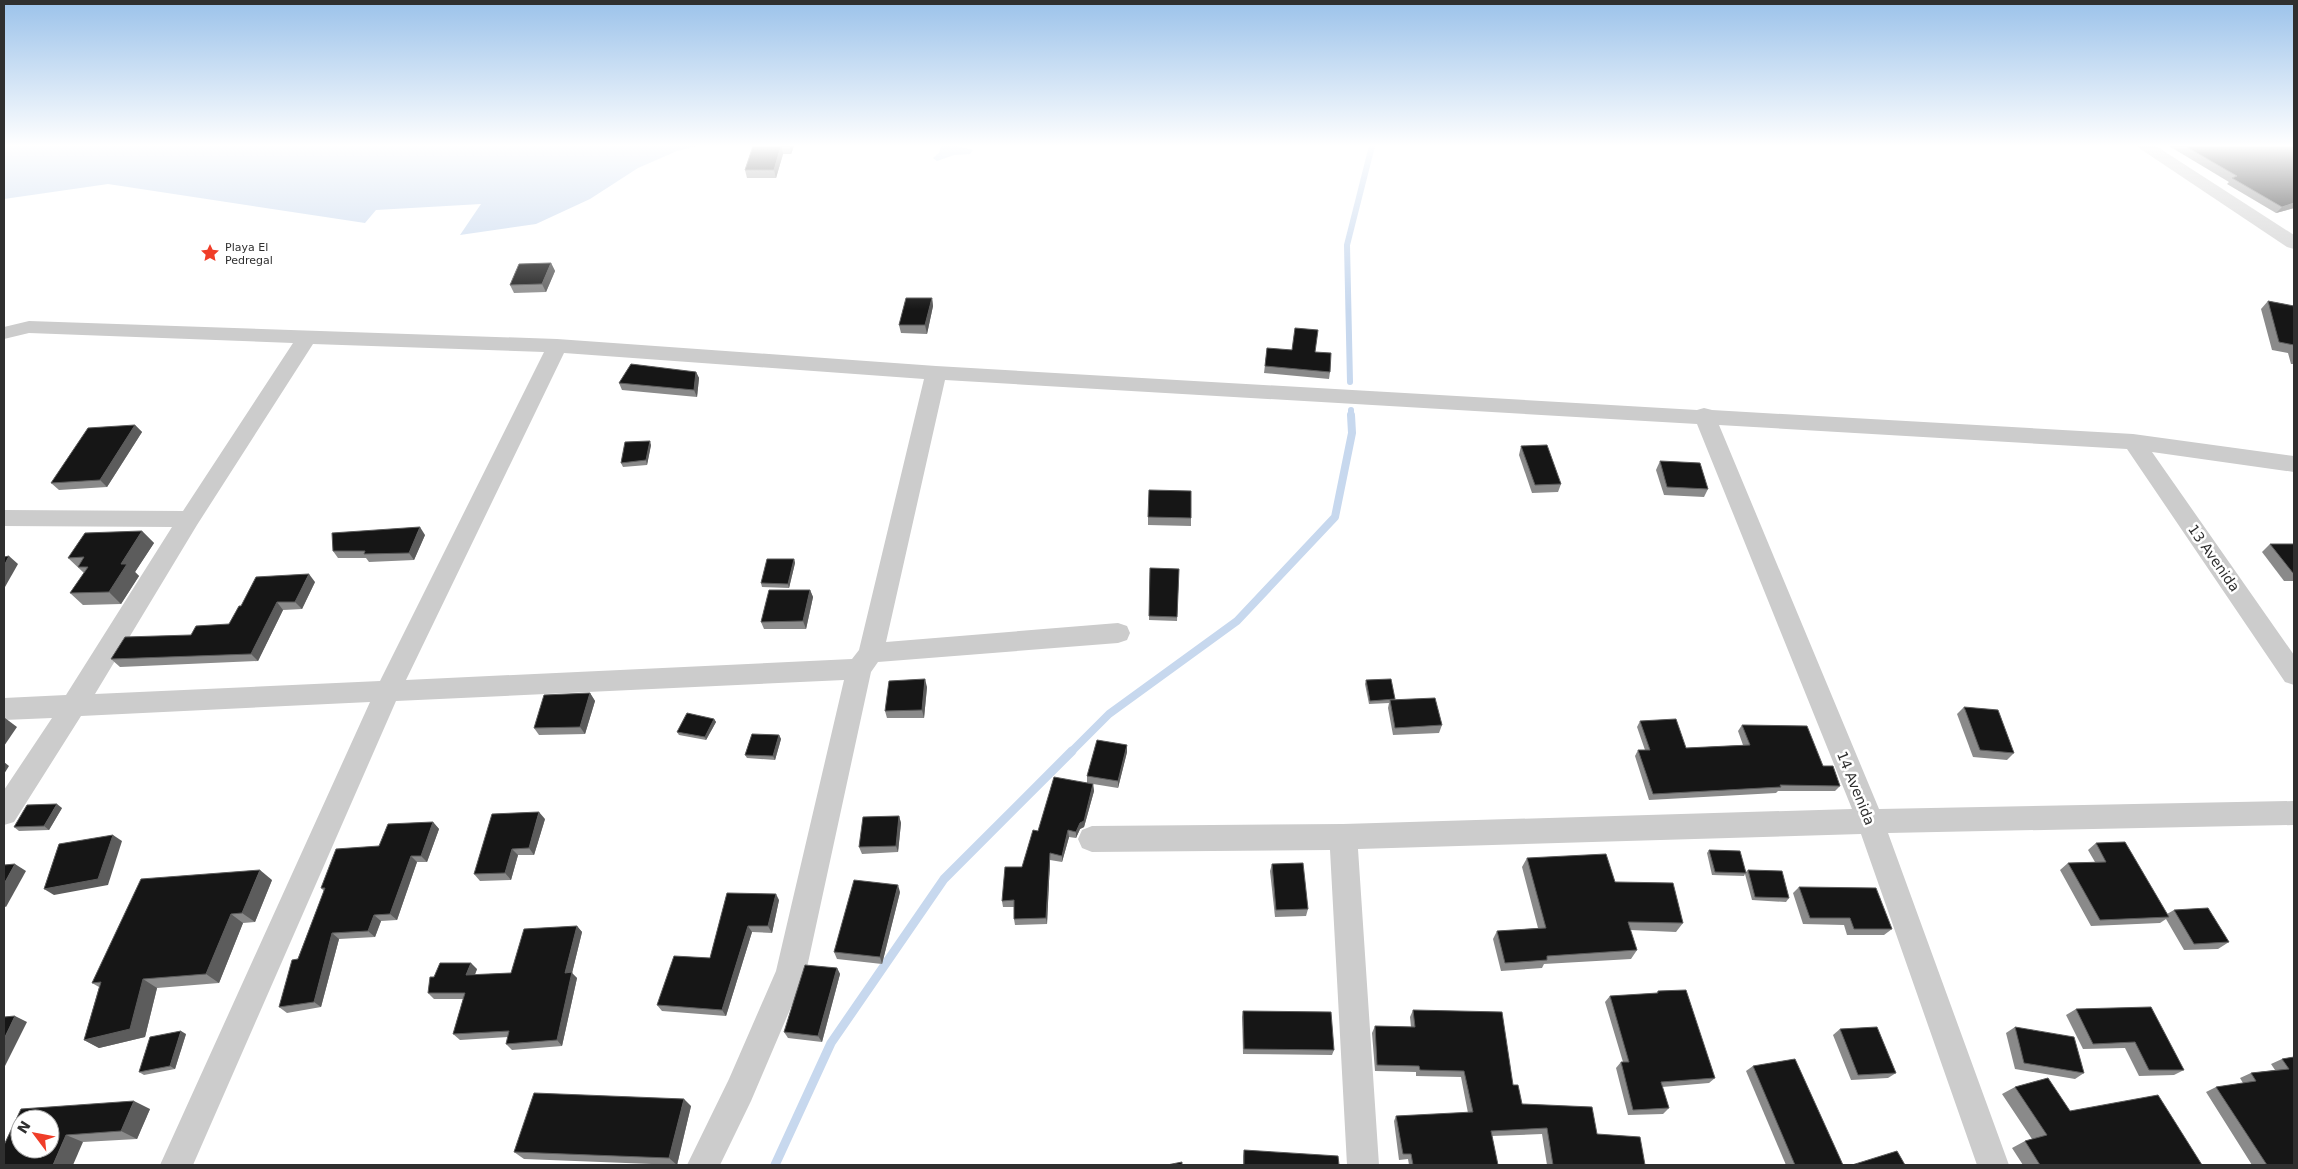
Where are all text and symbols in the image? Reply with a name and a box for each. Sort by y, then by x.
place label: Playa El Pedregal [225,241,273,267]
place icon: Playa El Pedregal [199,242,221,264]
street label: 13 Avenida [2185,521,2243,595]
street label: 14 Avenida [1834,749,1878,827]
north arrow [10,1109,60,1159]
text: N [14,1118,34,1136]

